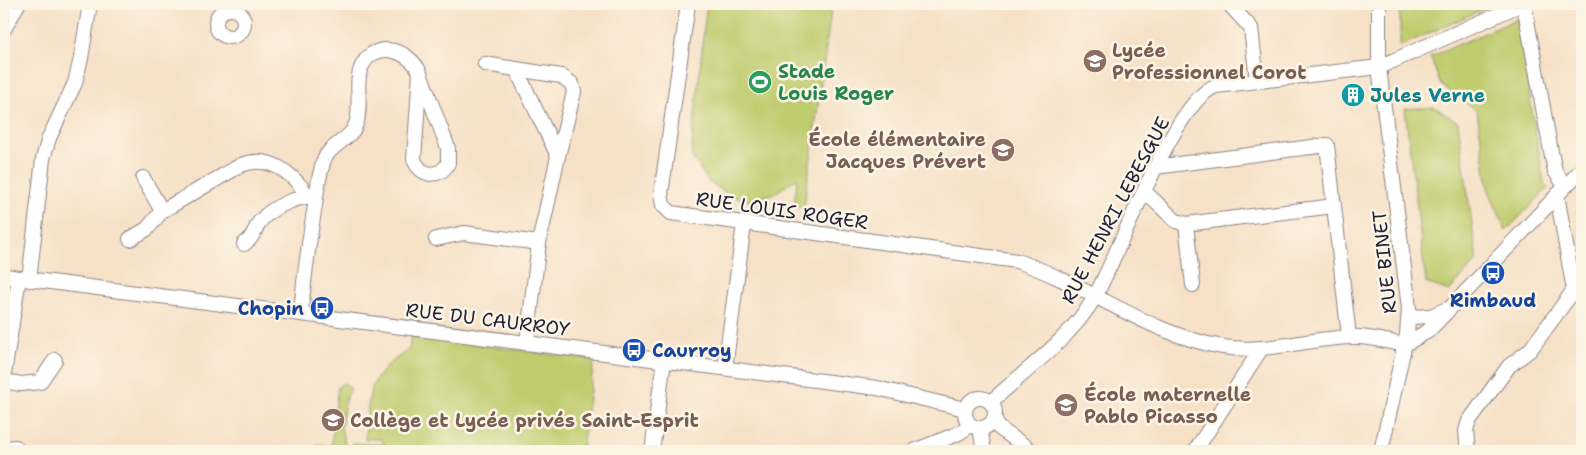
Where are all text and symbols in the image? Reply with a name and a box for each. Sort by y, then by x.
place label: Lycée Professionnel Corot [1112,38,1306,85]
school or university icon: Lycée Professionnel Corot [1082,48,1108,74]
place label: Stade Louis Roger [778,59,894,106]
sports icon: Stade Louis Roger [747,69,773,95]
building icon: Jules Verne [1340,82,1366,108]
place label: Jules Verne [1370,83,1485,108]
street label: RUE HENRI LEBESGUE [1055,112,1175,308]
place label: École élémentaire Jacques Prévert [808,126,986,174]
school or university icon: École élémentaire Jacques Prévert [990,137,1016,163]
street label: RUE LOUIS ROGER [694,186,870,235]
street label: RUE BINET [1367,209,1402,315]
bus stop icon: Rimbaud [1480,260,1506,286]
place label: Rimbaud [1450,288,1536,313]
bus stop icon: Chopin [309,295,335,321]
place label: Chopin [238,296,304,321]
street label: RUE DU CAURROY [404,297,572,342]
bus stop icon: Caurroy [621,337,647,363]
place label: Caurroy [652,338,732,363]
place label: École maternelle Pablo Picasso [1084,381,1251,429]
school or university icon: École maternelle Pablo Picasso [1053,392,1079,418]
school or university icon: Collège et Lycée privés Saint-Esprit [320,407,346,433]
place label: Collège et Lycée privés Saint-Esprit [350,408,699,433]

